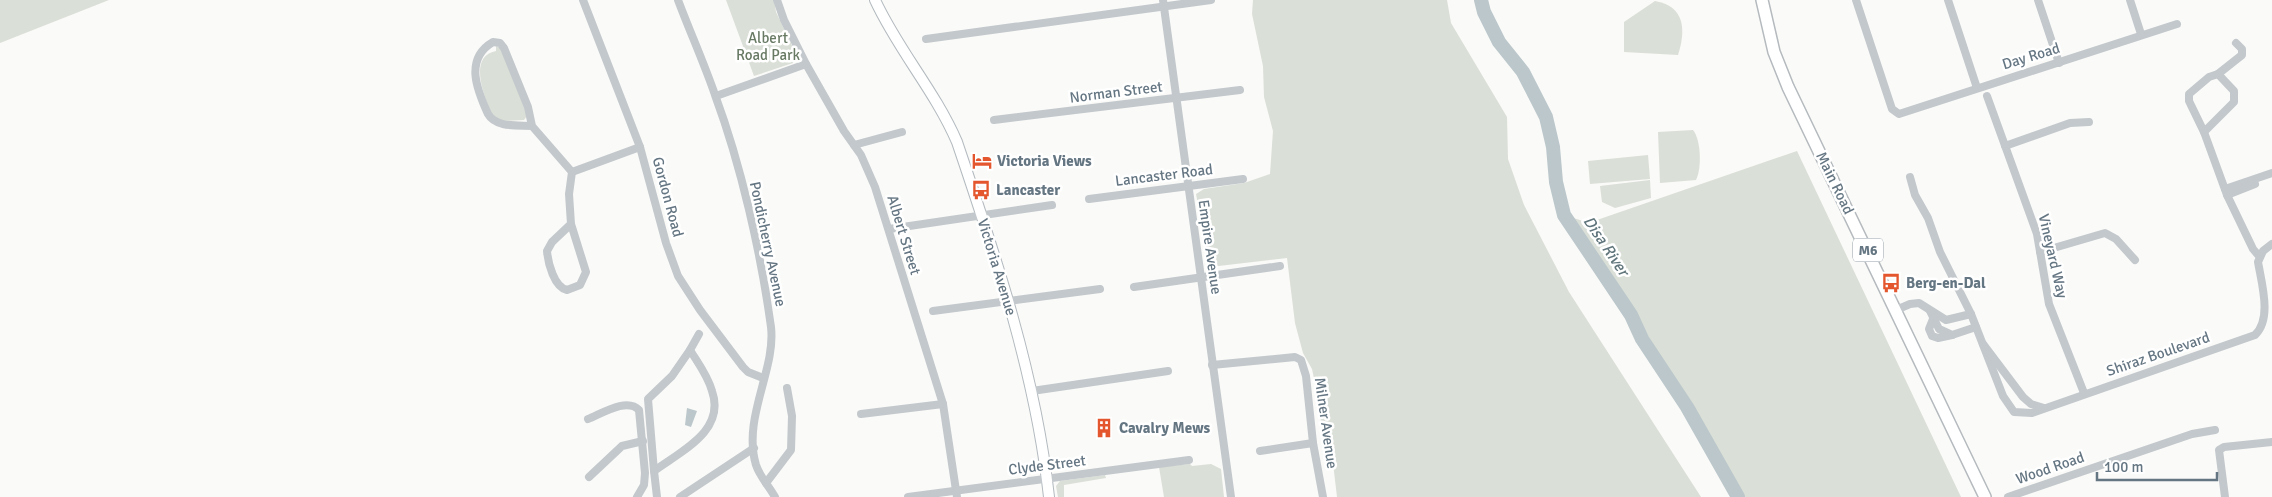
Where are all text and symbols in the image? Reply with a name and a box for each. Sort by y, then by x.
park label: Albert Road Park [736,29,801,64]
street label: Day Road [2000,39,2062,73]
street label: Norman Street [1068,77,1164,107]
street label: Main Road [1812,149,1858,217]
hotel icon: Victoria Views [971,150,993,172]
place label: Victoria Views [997,152,1092,170]
street label: Gordon Road [649,155,687,239]
street label: Lancaster Road [1114,160,1214,190]
bus stop icon: Lancaster [970,179,992,201]
street label: Pondicherry Avenue [746,180,790,308]
place label: Lancaster [996,181,1060,199]
street label: Albert Street [883,193,925,277]
street label: Empire Avenue [1194,198,1226,296]
water label: Disa River [1579,212,1635,282]
street label: Vineyard Way [2035,212,2071,300]
street label: Victoria Avenue [974,216,1020,318]
road number: M6 [1853,238,1883,262]
bus stop icon: Berg-en-Dal [1880,272,1902,294]
place label: Berg-en-Dal [1906,274,1986,292]
street label: Shiraz Boulevard [2104,328,2212,380]
street label: Milner Avenue [1311,376,1341,470]
building icon: Cavalry Mews [1093,417,1115,439]
place label: Cavalry Mews [1119,419,1211,437]
street label: Wood Road [2013,448,2087,488]
scale bar [2097,450,2217,482]
street label: Clyde Street [1007,451,1087,479]
text: 100 m [2104,458,2144,476]

